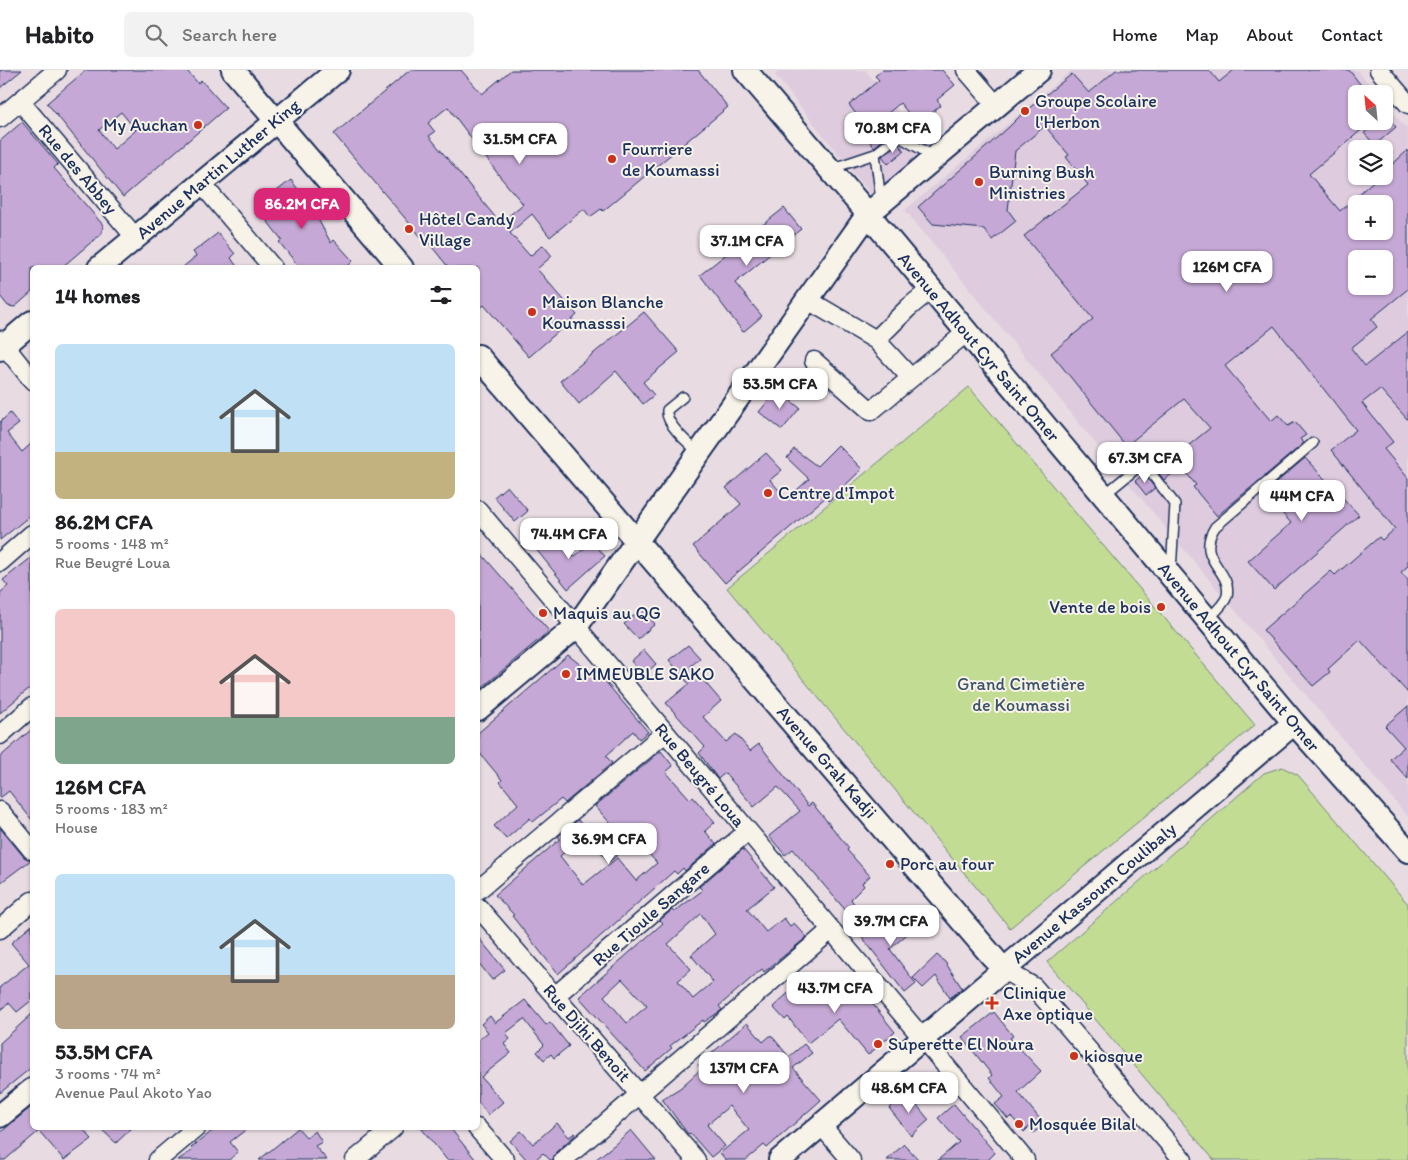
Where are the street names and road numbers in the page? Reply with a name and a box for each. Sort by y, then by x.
street label: Avenue Martin Luther King [132,94,305,244]
street label: Rue des Abbey [34,119,123,219]
street label: Avenue Adhout Cyr Saint Omer [893,248,1065,446]
street label: Avenue Adhout Cyr Saint Omer [1153,558,1325,756]
street label: Avenue Grah Kadji [772,701,882,823]
street label: Rue Beugré Loua [650,718,751,832]
street label: Avenue Kassoum Coulibaly [1007,818,1181,968]
street label: Rue Tioule Sangare [588,857,714,971]
street label: Rue Djihi Benoit [538,979,636,1087]

